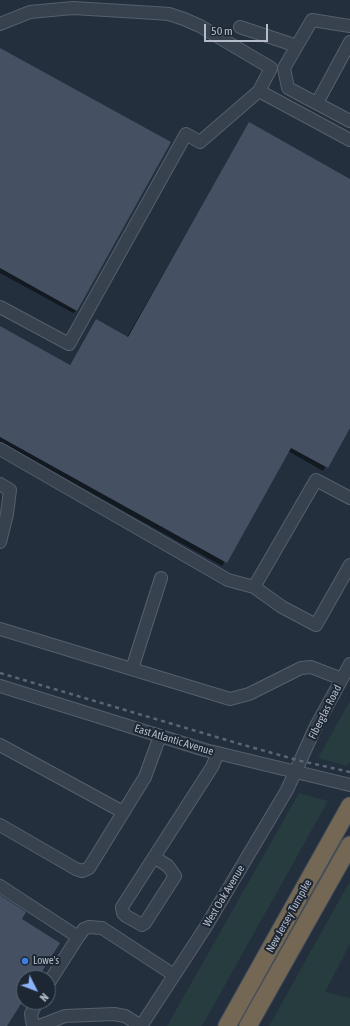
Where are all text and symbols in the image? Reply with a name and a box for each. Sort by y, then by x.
scale bar [206,16,270,42]
text: 50 m [211,24,233,38]
street label: Fiberglas Road [306,683,344,741]
street label: East Atlantic Avenue [133,722,215,758]
street label: West Oak Avenue [200,863,248,929]
street label: New Jersey Turnpike [263,877,315,955]
place label: Lowe's [33,954,59,968]
marker: Lowe's [20,956,30,966]
north arrow [16,970,56,1010]
text: N [38,991,51,1004]

